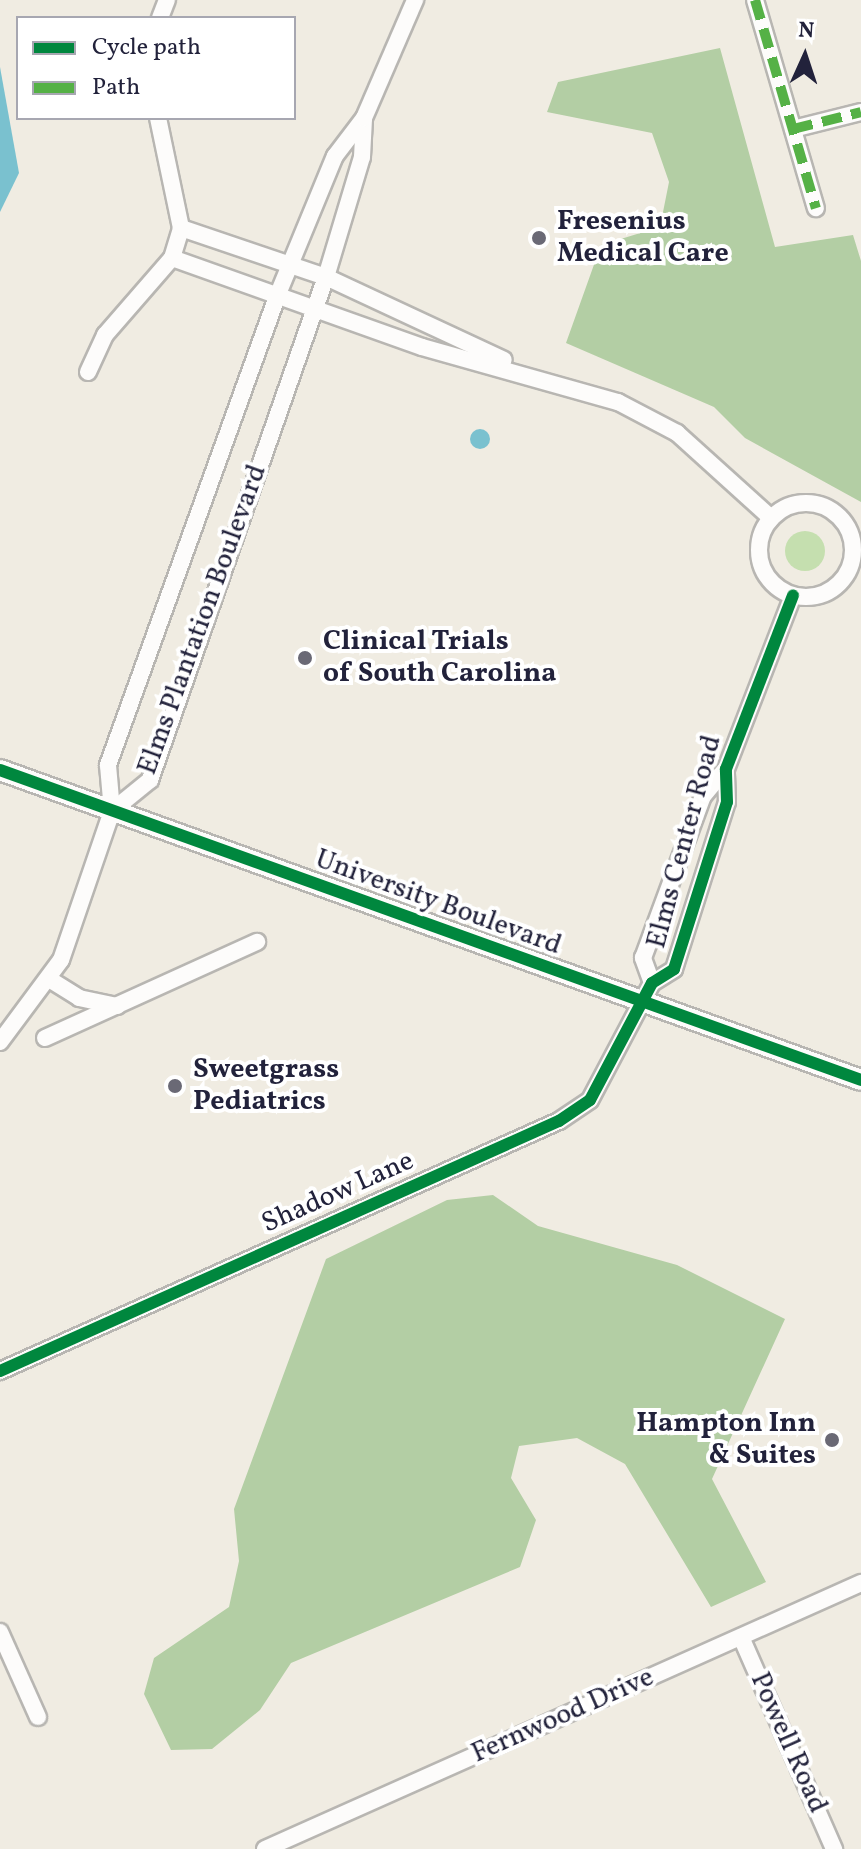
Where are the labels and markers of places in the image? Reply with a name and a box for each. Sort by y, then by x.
place label: Fresenius Medical Care [557,205,729,271]
marker: Fresenius Medical Care [528,227,550,249]
place label: Clinical Trials of South Carolina [323,625,554,691]
marker: Clinical Trials of South Carolina [294,647,316,669]
place label: Sweetgrass Pediatrics [193,1053,339,1119]
marker: Sweetgrass Pediatrics [164,1075,186,1097]
place label: Hampton Inn & Suites [636,1407,816,1473]
marker: Hampton Inn & Suites [823,1431,841,1449]

